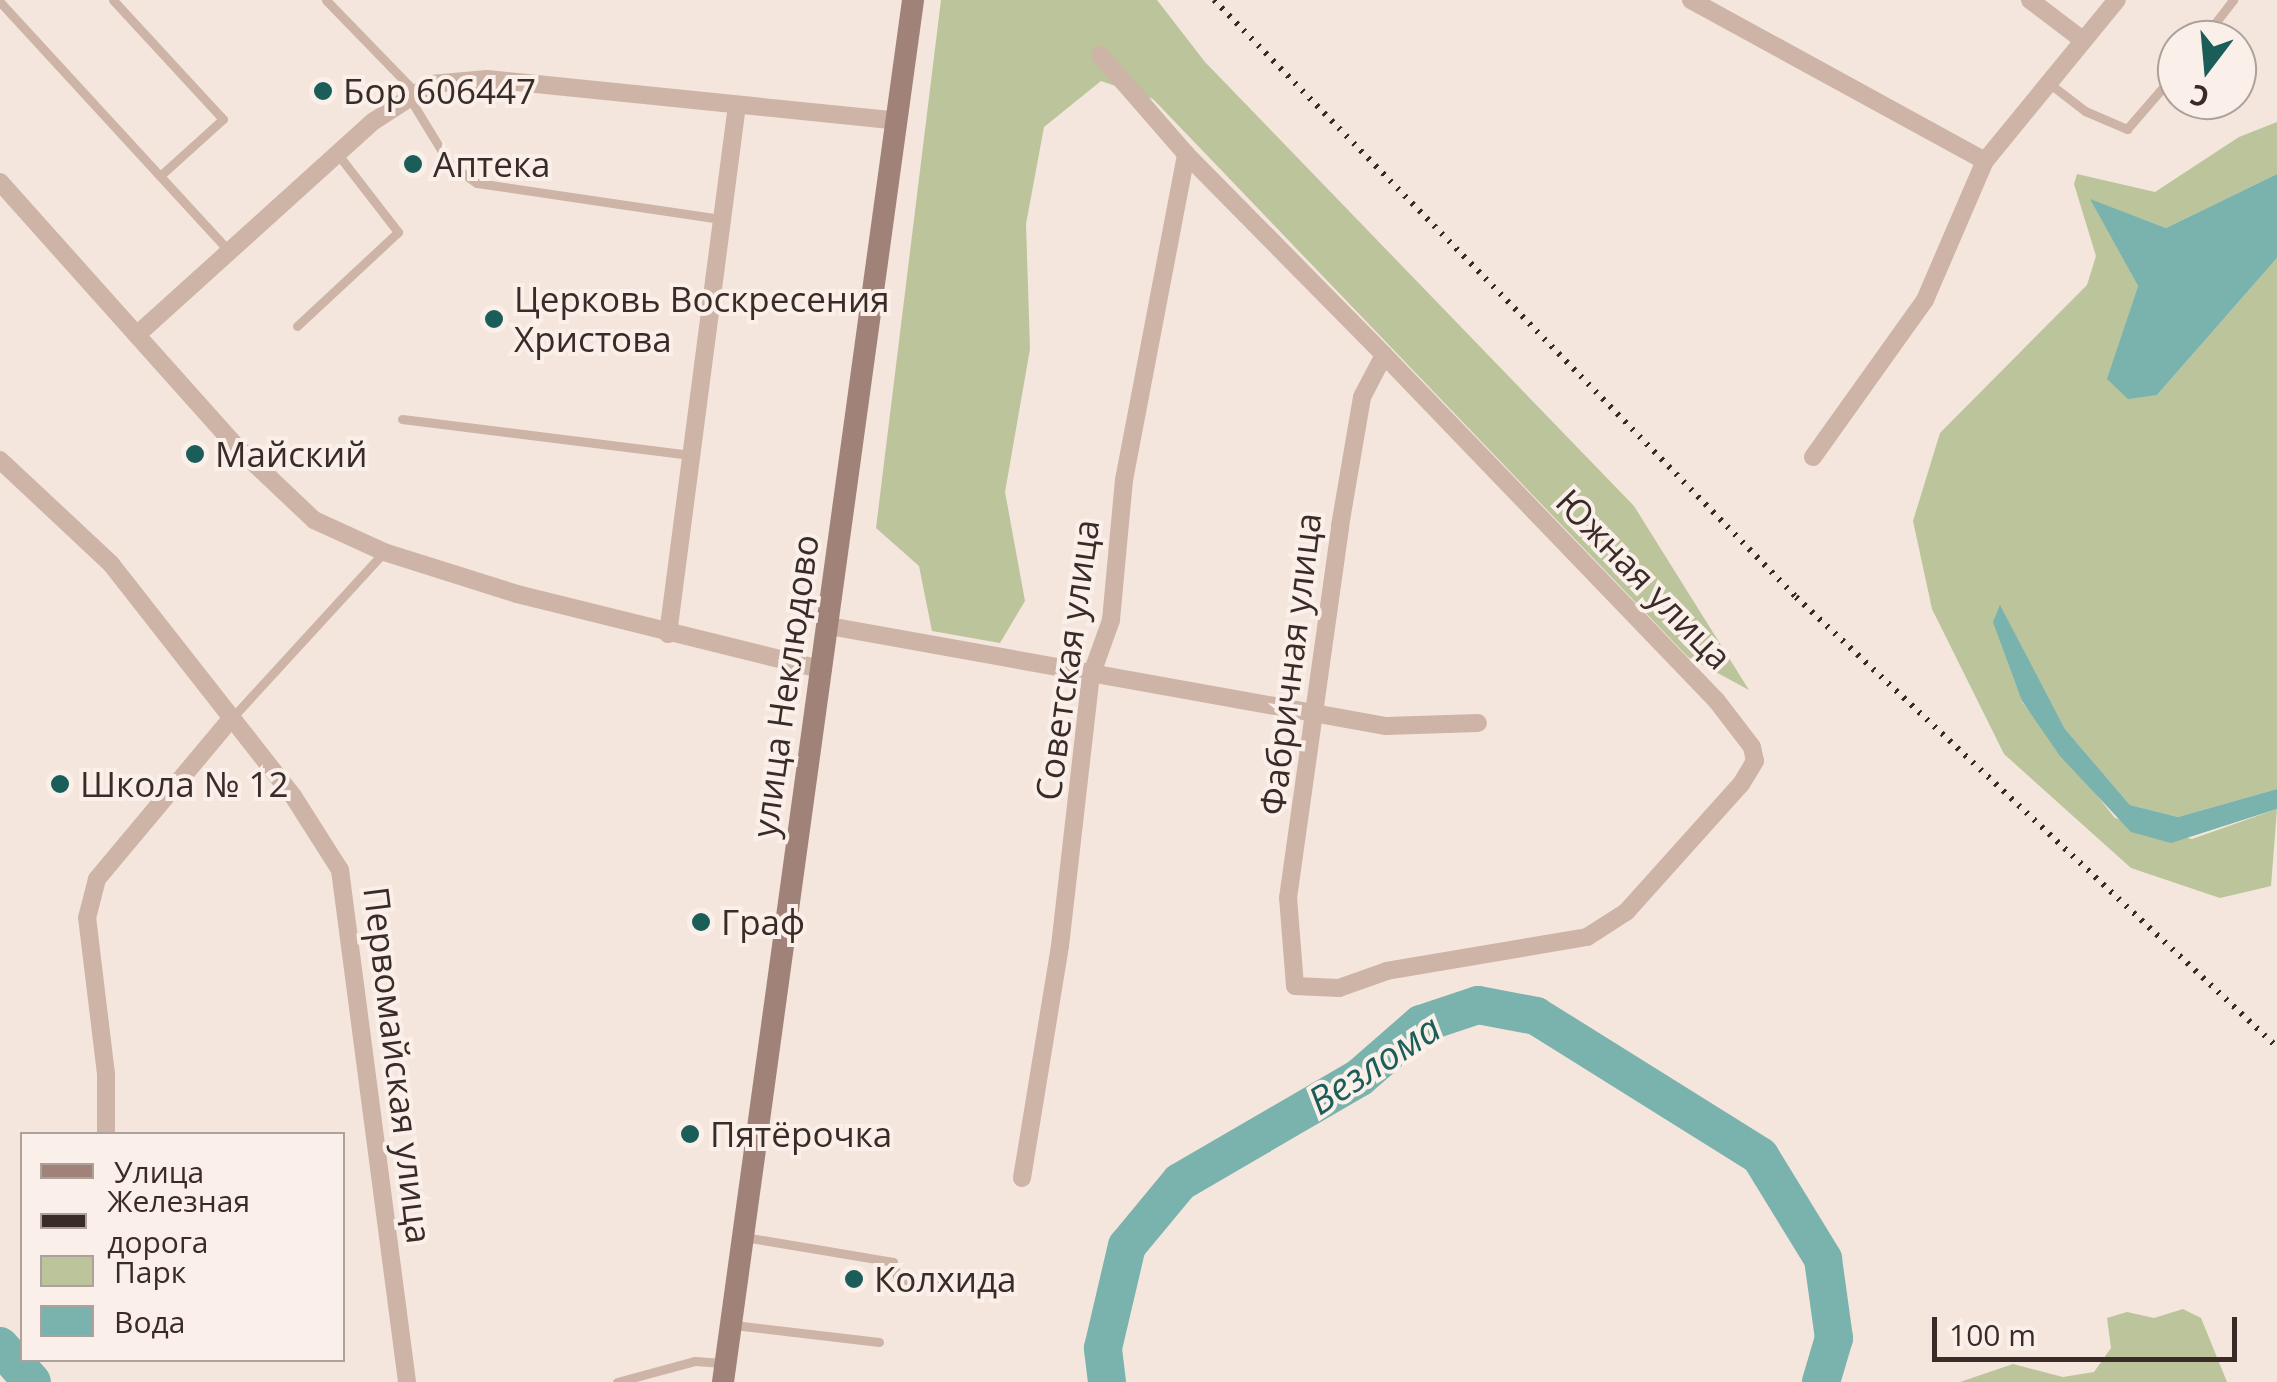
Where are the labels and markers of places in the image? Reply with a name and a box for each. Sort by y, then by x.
place label: Бор 606447 [343,70,536,112]
marker: Бор 606447 [312,80,334,102]
place label: Аптека [433,143,550,185]
marker: Аптека [402,153,424,175]
place label: Церковь Воскресения Христова [514,278,890,360]
marker: Церковь Воскресения Христова [483,308,505,330]
place label: Майский [215,433,368,475]
marker: Майский [184,443,206,465]
place label: Школа № 12 [80,763,289,805]
marker: Школа № 12 [49,773,71,795]
place label: Граф [721,901,805,943]
marker: Граф [690,911,712,933]
place label: Пятёрочка [710,1113,892,1155]
marker: Пятёрочка [679,1123,701,1145]
place label: Колхида [874,1258,1017,1300]
marker: Колхида [843,1268,865,1290]

